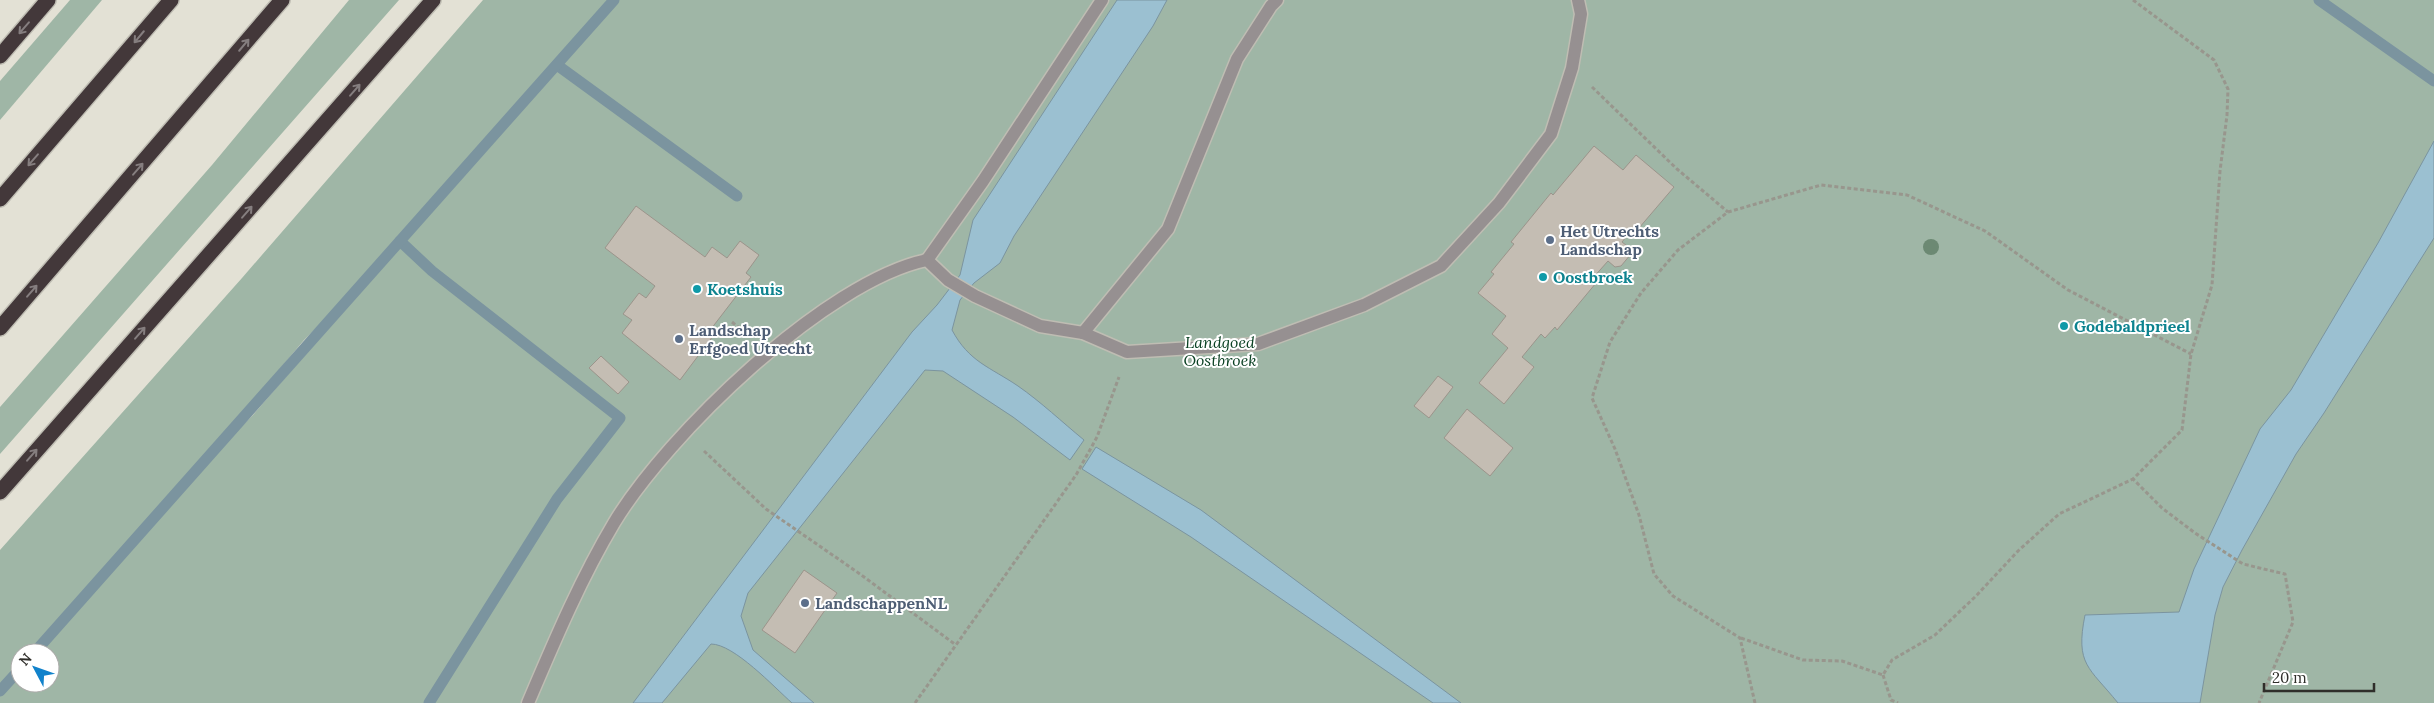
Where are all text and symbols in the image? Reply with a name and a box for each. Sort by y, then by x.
one-way arrow [19,21,30,34]
one-way arrow [134,30,145,43]
one-way arrow [238,39,249,52]
one-way arrow [349,83,361,96]
one-way arrow [28,154,39,167]
one-way arrow [133,162,144,175]
one-way arrow [242,205,253,218]
place label: Het Utrechts Landschap [1560,221,1659,259]
marker: Het Utrechts Landschap [1544,234,1556,246]
place label: Oostbroek [1553,267,1633,287]
marker: Oostbroek [1537,271,1549,283]
place label: Koetshuis [707,279,783,299]
marker: Koetshuis [691,283,703,295]
one-way arrow [26,285,38,298]
place label: Godebaldprieel [2074,316,2190,336]
place label: Landschap Erfgoed Utrecht [689,320,812,358]
marker: Godebaldprieel [2058,320,2070,332]
one-way arrow [134,327,146,340]
park label: Landgoed Oostbroek [1183,332,1257,370]
marker: Landschap Erfgoed Utrecht [673,333,685,345]
one-way arrow [26,449,38,462]
place label: LandschappenNL [815,593,947,613]
marker: LandschappenNL [799,597,811,609]
north arrow [10,643,60,693]
text: N [15,649,36,669]
scale bar [2264,660,2374,692]
text: 20 m [2272,668,2307,687]

